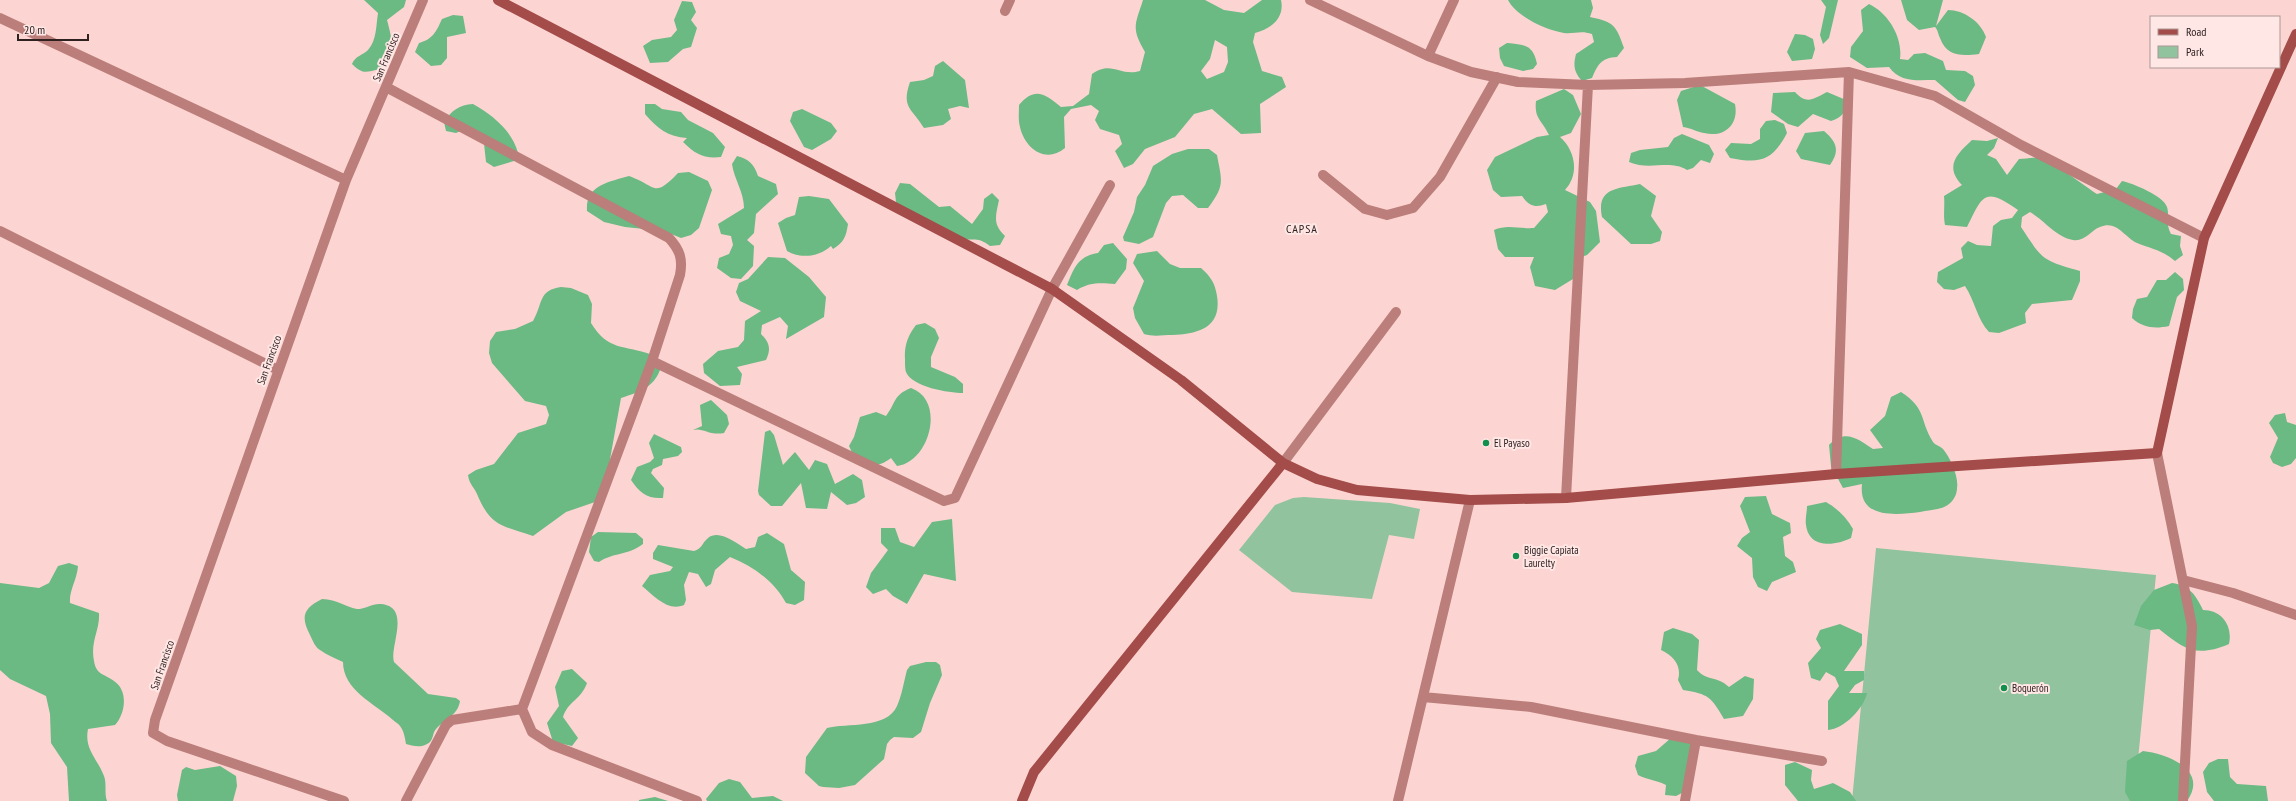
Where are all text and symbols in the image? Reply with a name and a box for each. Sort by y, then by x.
scale bar [18,16,88,42]
legend [2150,16,2280,68]
text: 20 m [24,22,45,37]
text: Road [2186,24,2206,39]
street label: San Francisco [369,30,403,83]
text: Park [2186,44,2204,59]
district label: CAPSA [1286,221,1318,236]
street label: San Francisco [254,333,284,387]
place label: El Payaso [1494,436,1530,450]
marker: El Payaso [1481,438,1491,448]
place label: Biggie Capiata Laurelty [1524,543,1579,570]
marker: Biggie Capiata Laurelty [1511,551,1521,561]
street label: San Francisco [147,638,177,692]
place label: Boquerón [2012,681,2049,695]
marker: Boquerón [1999,683,2009,693]

